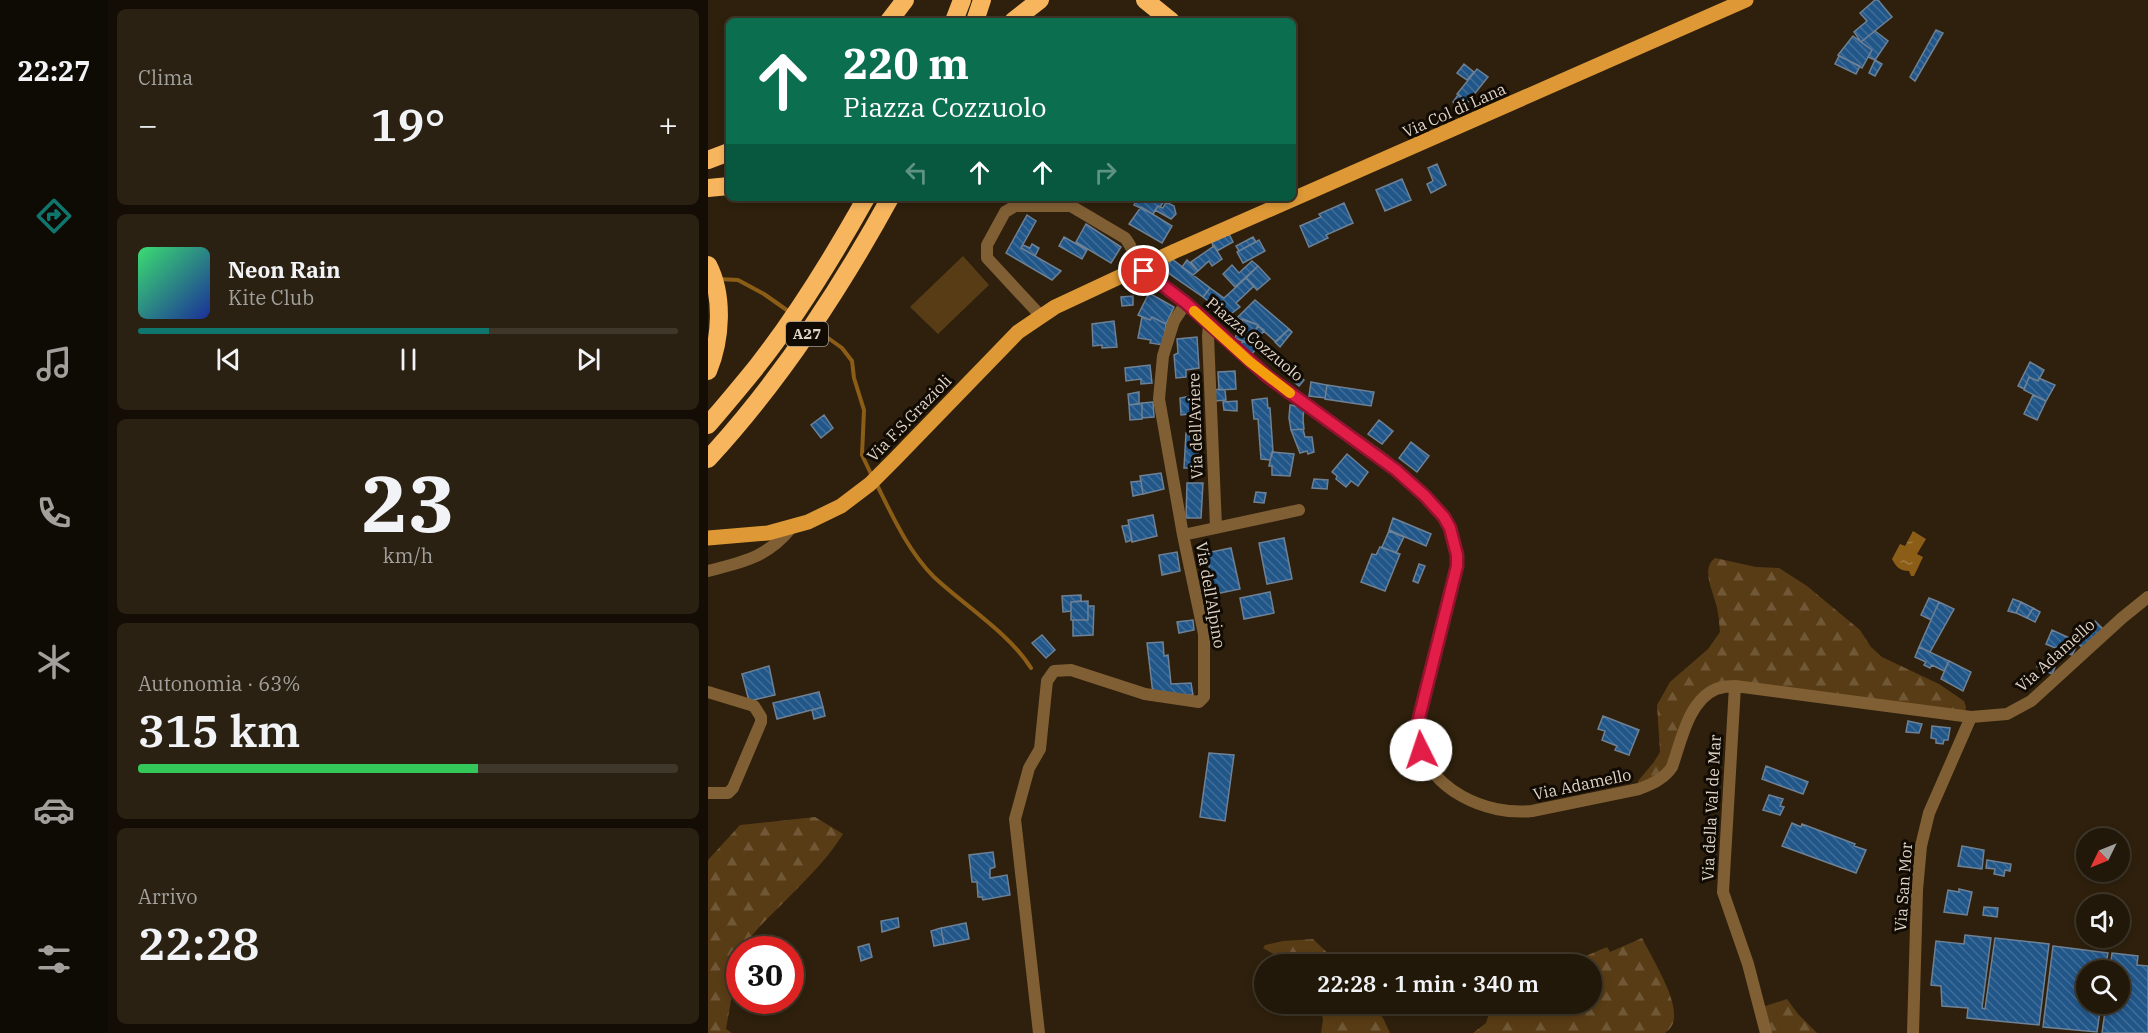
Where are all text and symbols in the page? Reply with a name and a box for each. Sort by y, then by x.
text: 220 m [843,36,969,91]
icon: ahead [744,42,822,120]
text: 22:27 [18,53,90,88]
text: Clima [138,64,193,91]
street label: Via Col di Lana [1399,78,1509,142]
text: Piazza Cozzuolo [843,89,1046,124]
text: 19° [370,95,446,153]
text: − [138,103,158,146]
text: + [658,103,678,146]
icon: left [900,156,933,189]
icon: ahead [963,156,996,189]
icon: ahead [1026,156,1059,189]
icon: right [1089,156,1122,189]
icon: directions [33,195,75,237]
pin [1118,245,1169,296]
icon: arrive [1127,254,1160,287]
text: Neon Rain [228,255,341,284]
text: Kite Club [228,284,314,311]
street label: Piazza Cozzuolo [1202,293,1308,385]
road number: A27 [786,322,828,346]
icon: music [33,343,75,385]
icon: previous [212,343,245,376]
icon: pause [392,343,425,376]
icon: next [572,343,605,376]
street label: Via F.S.Grazioli [863,370,955,466]
street label: Via dell'Aviere [1183,372,1207,480]
text: 23 [361,452,455,553]
icon: phone [33,492,75,534]
street label: Via dell'Alpino [1192,540,1230,650]
text: km/h [383,542,433,569]
street label: Via Adamello [2011,614,2099,696]
icon: climate [33,641,75,683]
text: Autonomia · 63% [138,670,300,697]
text: 315 km [138,701,300,759]
position arrow [1389,718,1453,782]
street label: Via della Val de Mar [1697,734,1725,882]
street label: Via Adamello [1531,764,1633,804]
icon: car [33,789,75,831]
north arrow [2076,828,2130,882]
map controls [2076,828,2130,1014]
street label: Via San Mor [1890,841,1916,933]
text: Arrivo [138,883,198,910]
button: sound [2076,894,2130,948]
text: 22:28 [138,914,259,972]
speed limit sign: 30 [726,936,804,1014]
icon: filters [33,938,75,980]
button: search [2076,960,2130,1014]
text: 22:28 · 1 min · 340 m [1317,969,1539,998]

